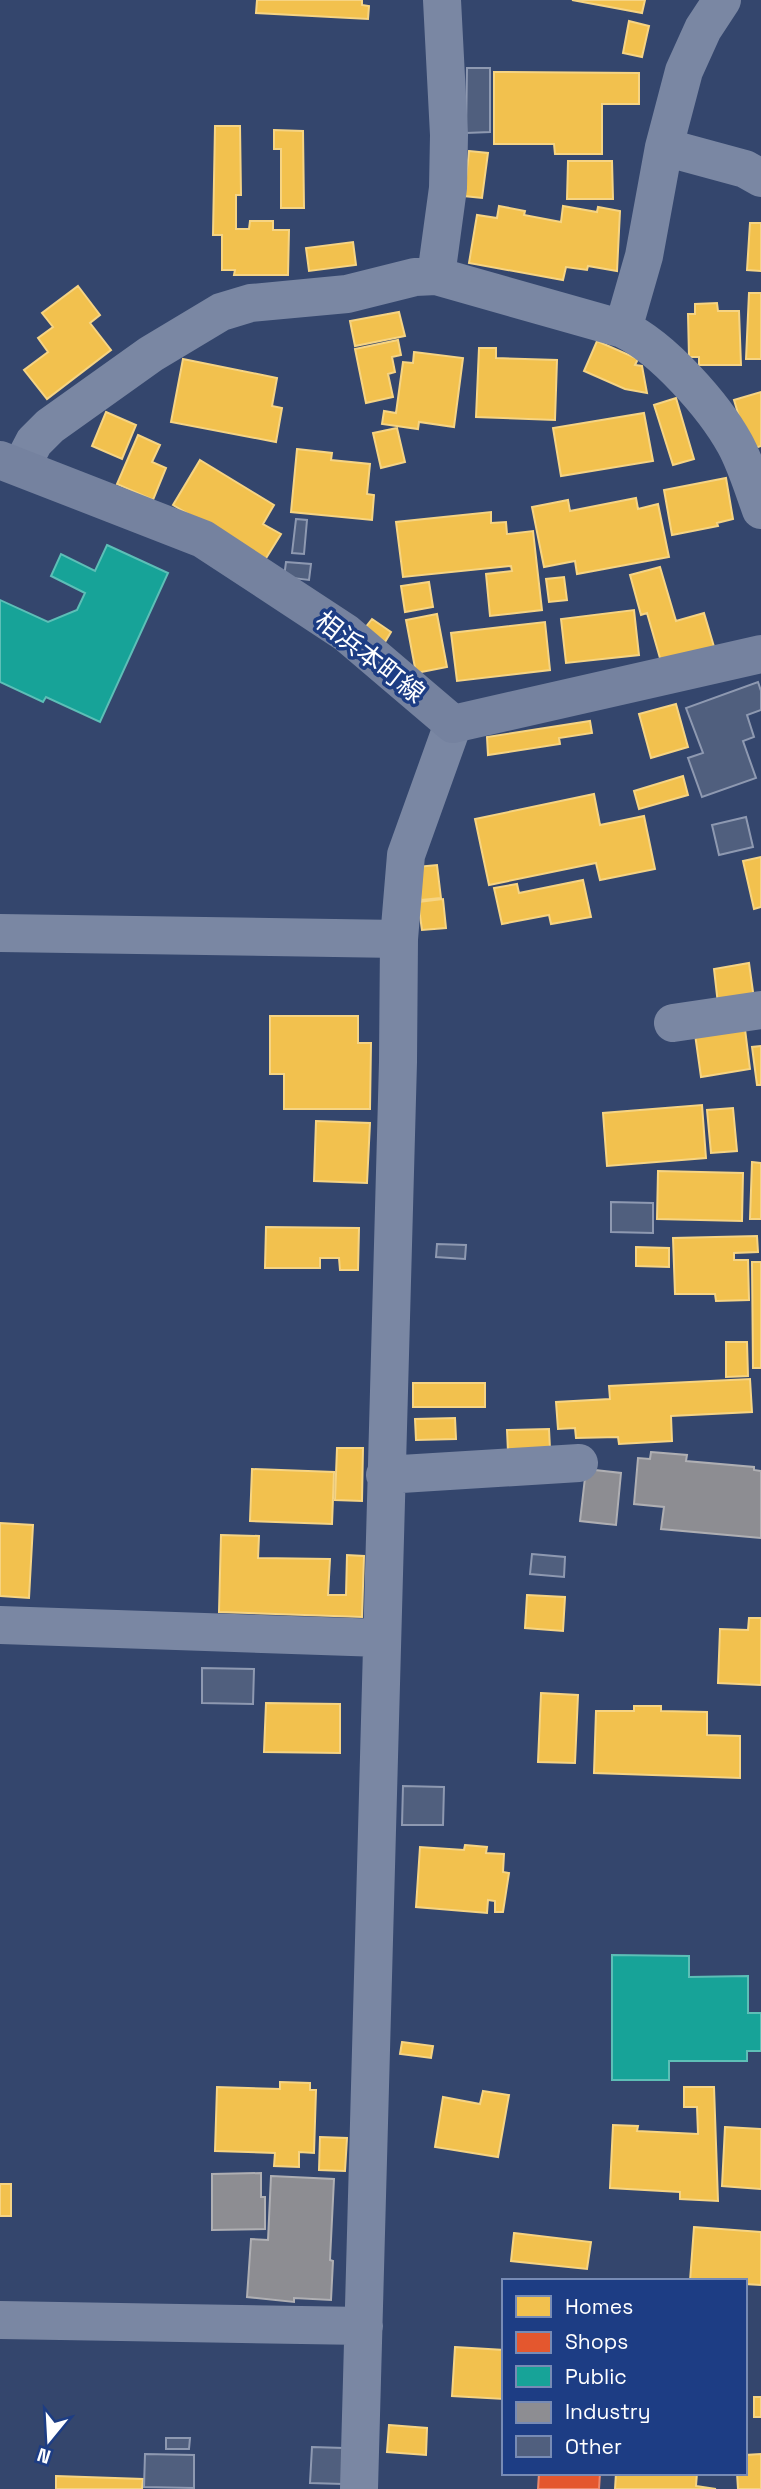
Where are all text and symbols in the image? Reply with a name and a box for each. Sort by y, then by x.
street label: 相浜本町線 [308,604,432,710]
legend [502,2279,747,2475]
text: Homes [565,2293,633,2320]
text: Shops [565,2328,628,2355]
text: Public [565,2363,627,2390]
text: Industry [565,2398,651,2425]
north arrow [14,2405,84,2475]
text: Other [565,2433,622,2460]
text: N [34,2442,54,2470]

